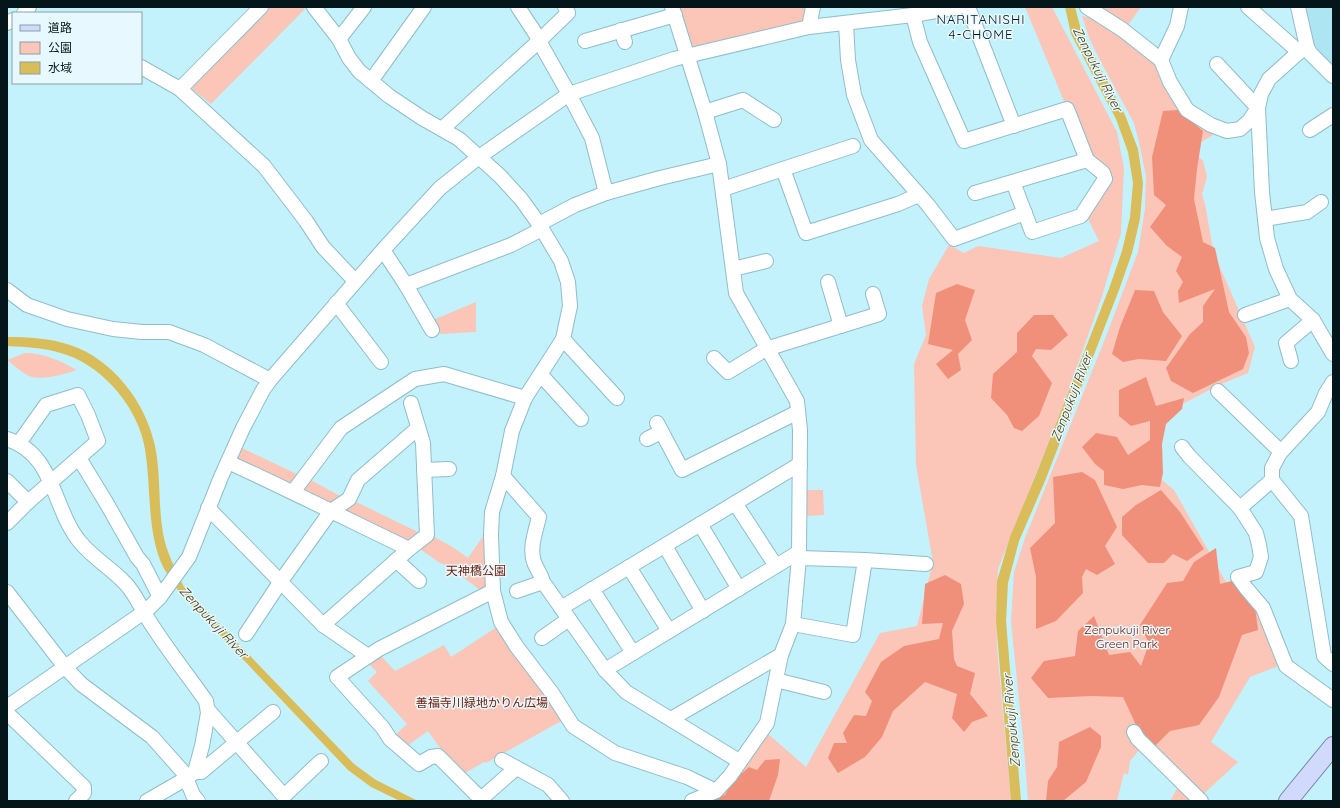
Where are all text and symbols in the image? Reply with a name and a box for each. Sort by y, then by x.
district label: NARITANISHI 4-CHOME [936,11,1026,42]
legend [12,12,142,84]
text: 道路 [48,20,72,35]
water label: Zenpukuji River [1070,24,1127,116]
text: 公園 [48,40,72,55]
text: 水域 [48,60,72,75]
water label: Zenpukuji River [1047,349,1096,443]
park label: 天神橋公園 [446,563,506,578]
water label: Zenpukuji River [176,582,253,663]
park label: Zenpukuji River Green Park [1084,622,1170,651]
water label: Zenpukuji River [999,672,1023,768]
park label: 善福寺川緑地かりん広場 [416,695,548,710]

